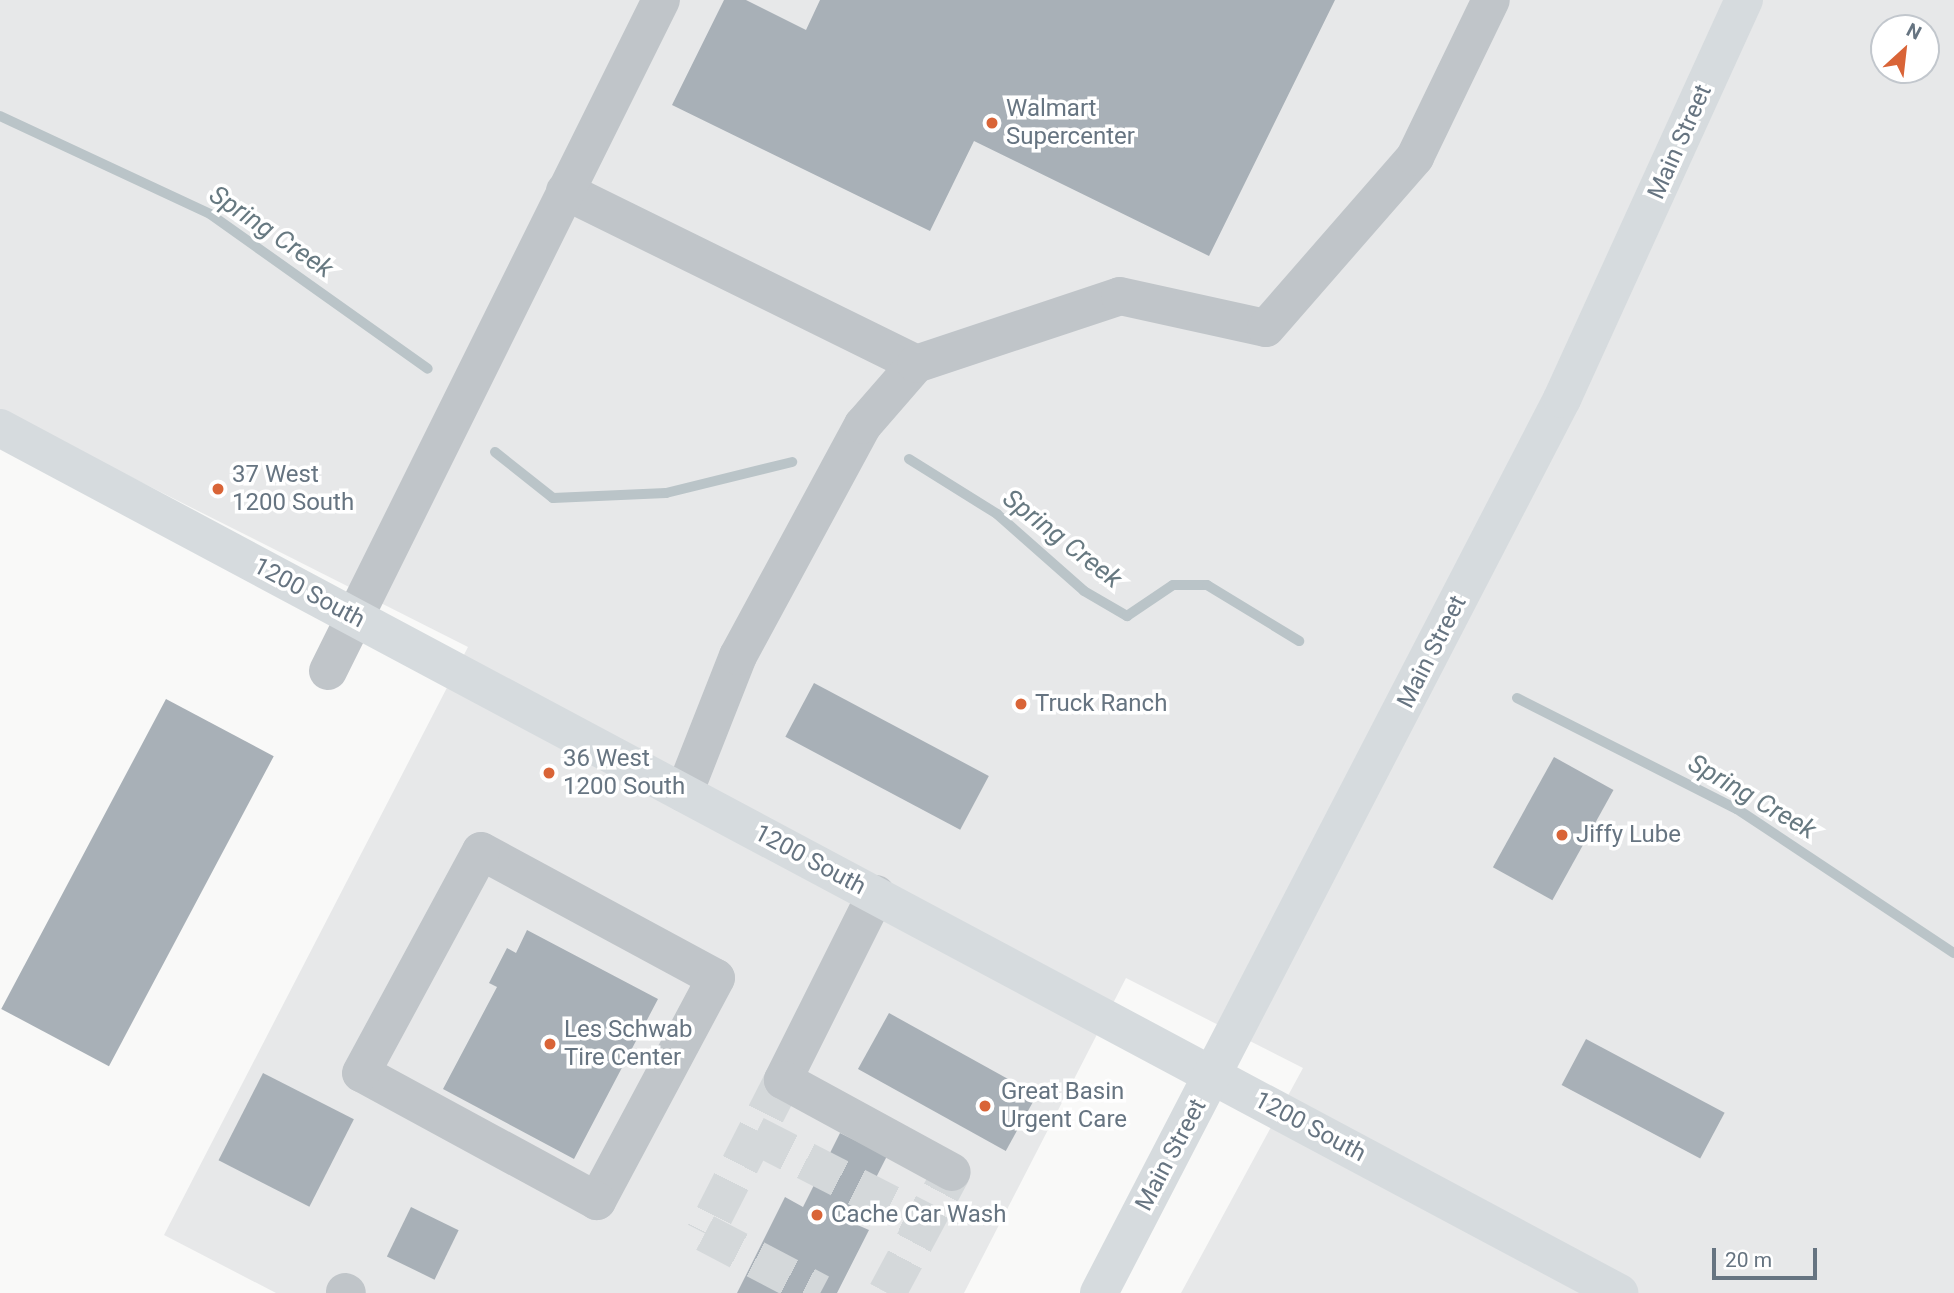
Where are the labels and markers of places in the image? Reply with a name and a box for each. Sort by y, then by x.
place label: Walmart Supercenter [1006,95,1135,151]
marker: Walmart Supercenter [984,115,1000,131]
place label: 37 West 1200 South [232,461,354,517]
marker: 37 West 1200 South [210,481,226,497]
place label: Truck Ranch [1035,690,1167,718]
marker: Truck Ranch [1013,696,1029,712]
place label: 36 West 1200 South [563,745,685,801]
marker: 36 West 1200 South [541,765,557,781]
place label: Jiffy Lube [1576,821,1681,849]
marker: Jiffy Lube [1554,827,1570,843]
place label: Les Schwab Tire Center [564,1016,693,1072]
marker: Les Schwab Tire Center [542,1036,558,1052]
place label: Great Basin Urgent Care [1001,1078,1127,1134]
marker: Great Basin Urgent Care [975,1096,995,1116]
place label: Cache Car Wash [831,1201,1006,1229]
marker: Cache Car Wash [809,1207,825,1223]

